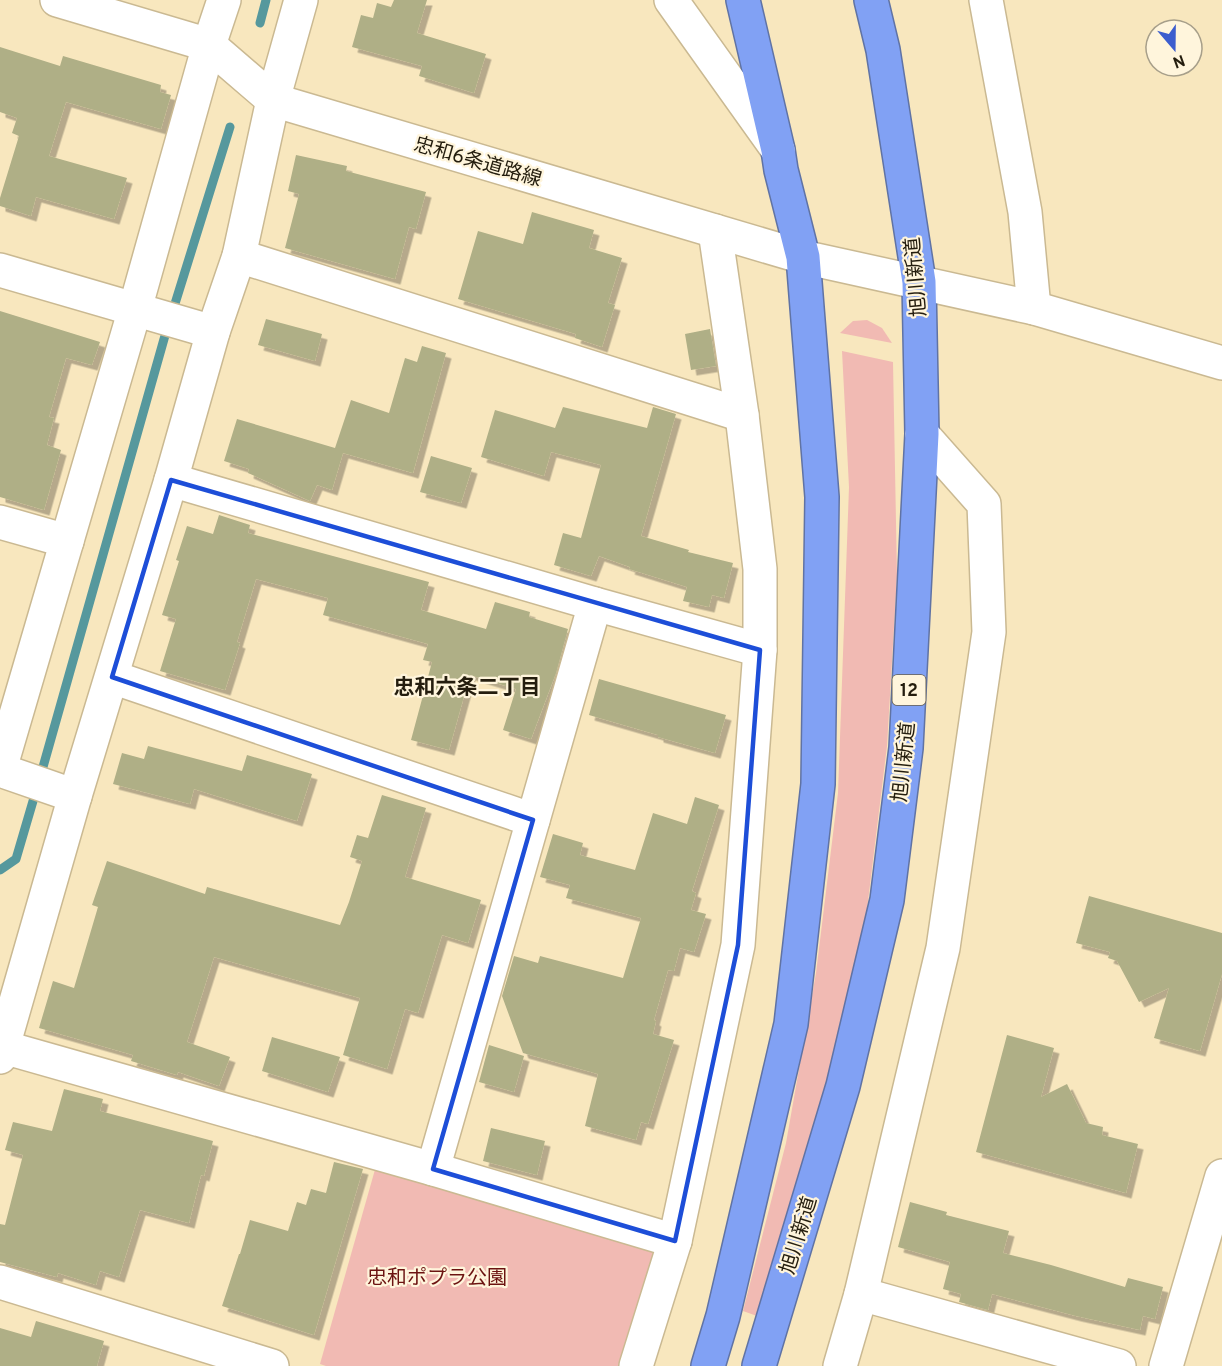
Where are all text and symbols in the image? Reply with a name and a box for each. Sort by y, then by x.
north arrow [1144,18,1204,78]
text: N [1170,49,1187,72]
street label: 忠和6条道路線 [410,132,544,194]
street label: 旭川新道 [901,236,933,318]
district label: 忠和六条二丁目 [394,675,541,702]
road number: 12 [892,675,926,705]
street label: 旭川新道 [888,721,922,803]
street label: 旭川新道 [776,1194,824,1278]
park label: 忠和ポプラ公園 [367,1266,507,1292]

